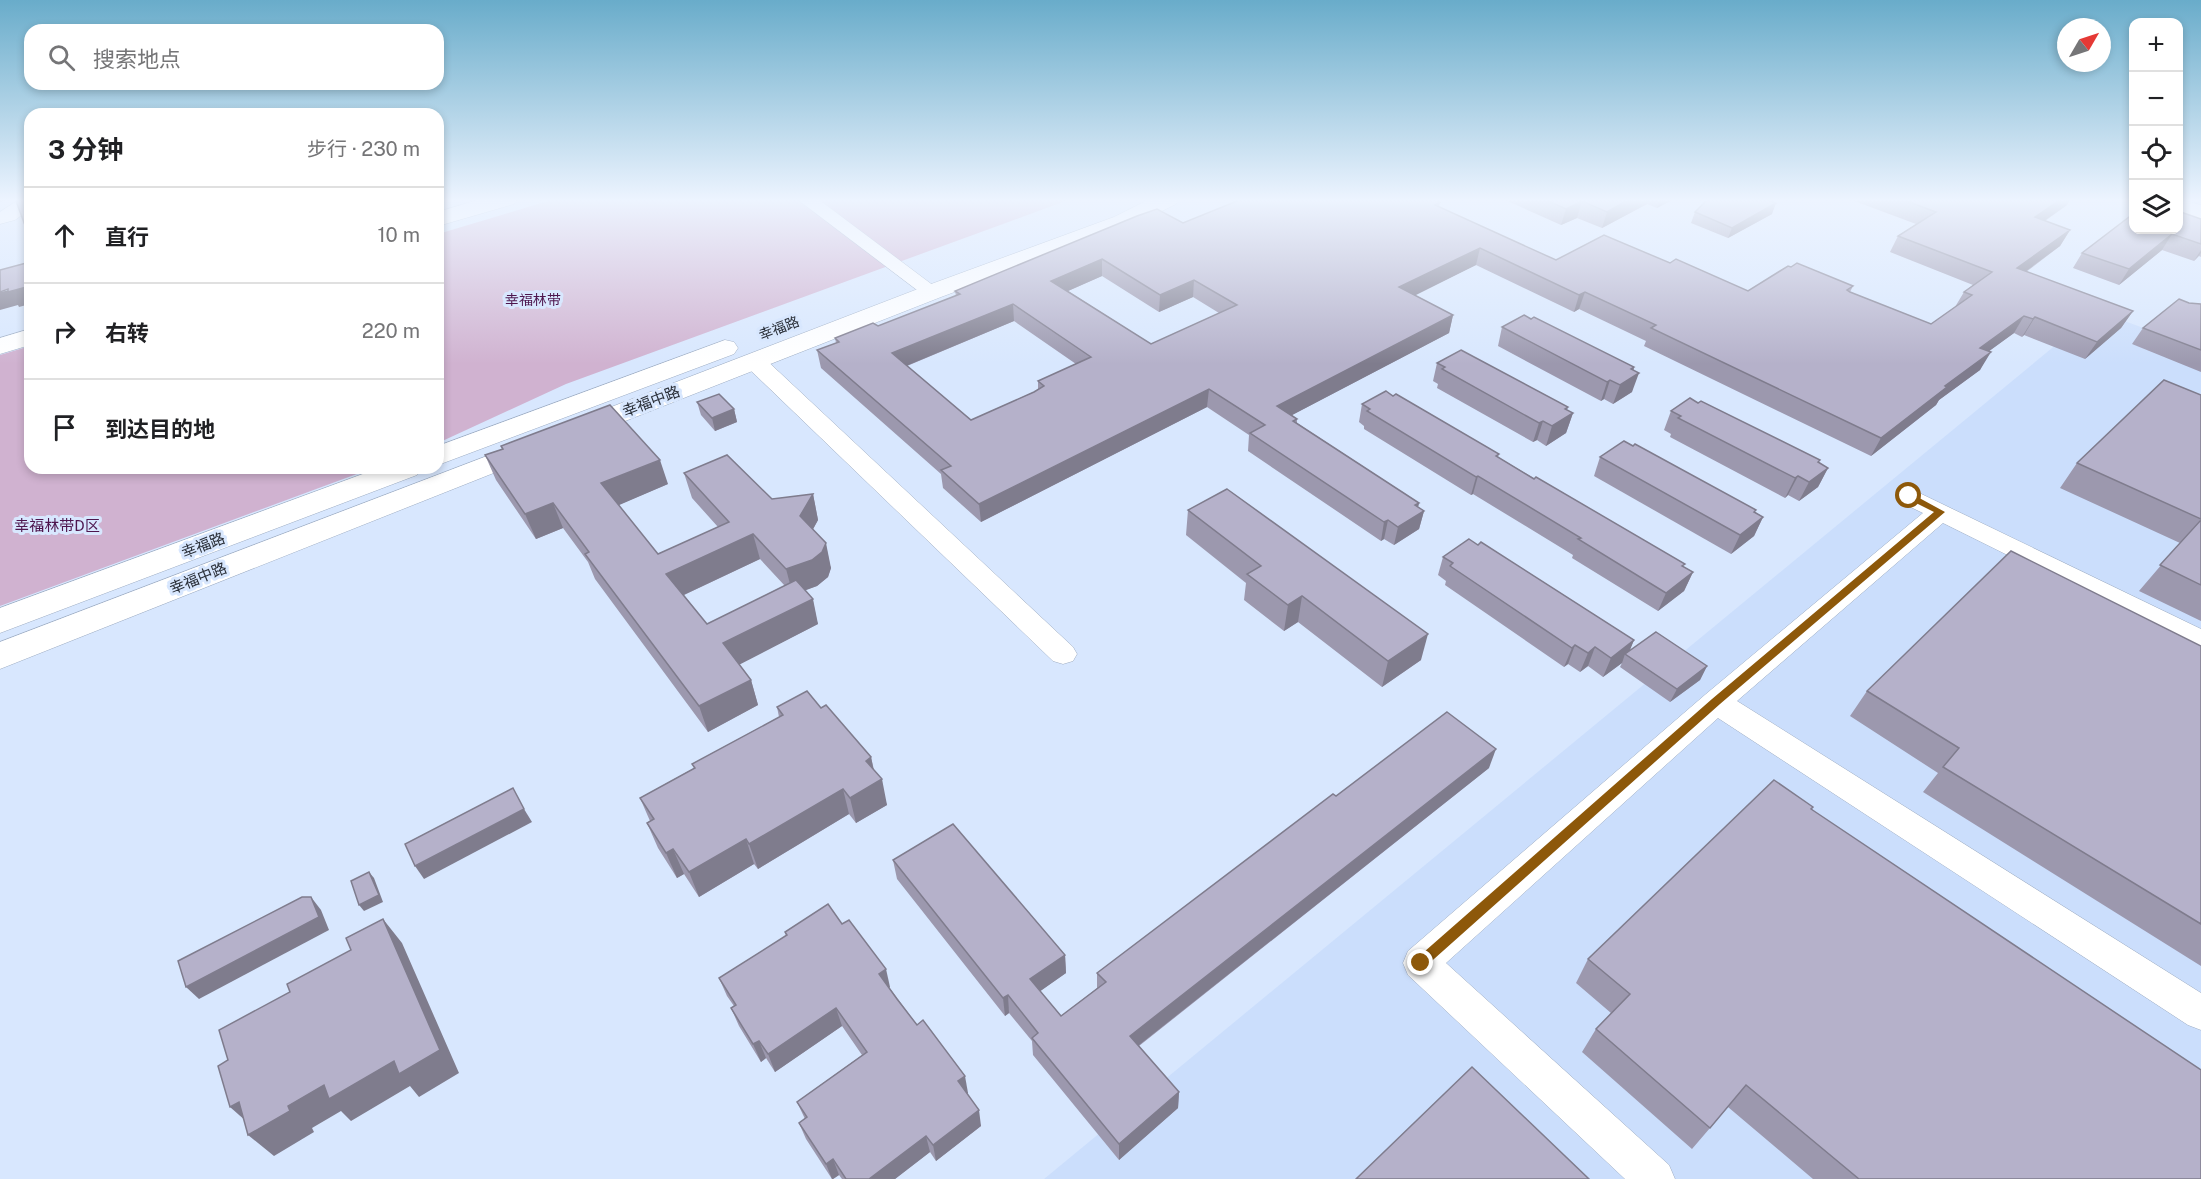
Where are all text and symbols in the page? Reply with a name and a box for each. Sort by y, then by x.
north arrow [2057,18,2111,72]
map controls [2129,18,2183,234]
button: + [2129,18,2183,72]
search box [24,24,444,90]
icon: search [45,41,78,74]
text: 搜索地点 [93,46,181,72]
button: − [2129,72,2183,126]
button: locate [2129,126,2183,180]
text: 3 分钟 [48,134,123,165]
text: 步行 · 230 m [307,137,420,161]
button: layers [2129,180,2183,234]
icon: ahead [48,219,81,252]
text: 10 m [377,223,420,247]
text: 直行 [105,224,149,250]
park label: 幸福林带 [505,292,561,308]
street label: 幸福路 [757,313,801,343]
icon: right [48,315,81,348]
text: 220 m [362,319,420,343]
text: 右转 [105,320,149,346]
street label: 幸福中路 [620,382,682,420]
icon: arrive [48,411,81,444]
text: 到达目的地 [105,416,215,442]
route start [1895,482,1921,508]
park label: 幸福林带D区 [14,517,100,534]
street label: 幸福路 [179,529,227,561]
street label: 幸福中路 [167,559,229,597]
route end [1407,949,1433,975]

